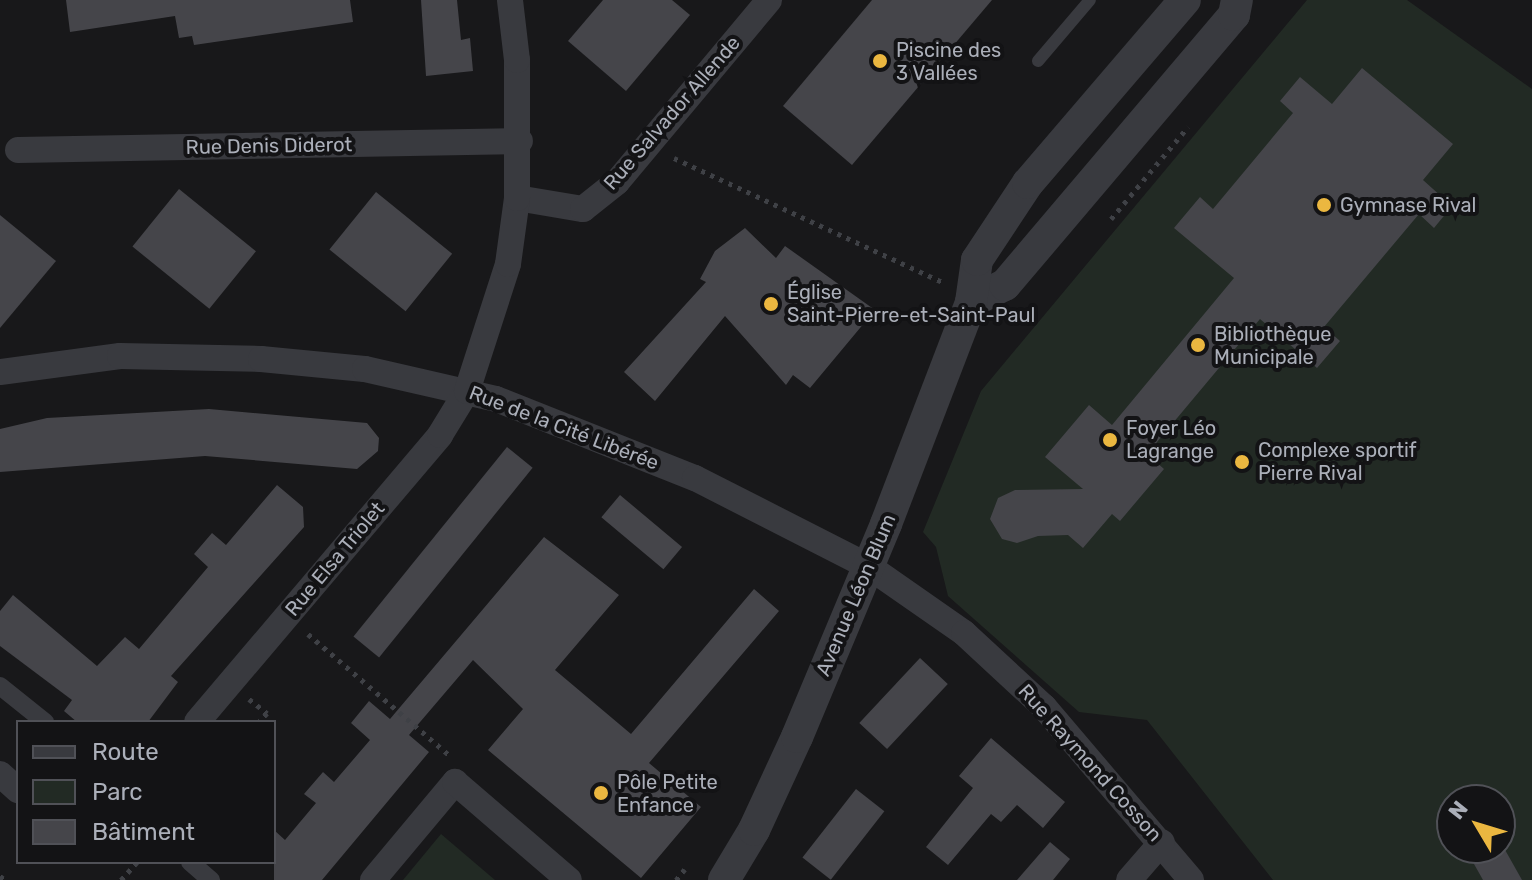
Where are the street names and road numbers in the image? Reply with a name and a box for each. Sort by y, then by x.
street label: Rue Salvador Allende [598,31,746,195]
street label: Rue Denis Diderot [185,133,353,159]
street label: Rue de la Cité Libérée [466,381,662,475]
street label: Rue Elsa Triolet [280,497,390,621]
street label: Avenue Léon Blum [811,510,901,680]
street label: Rue Raymond Cosson [1013,679,1167,847]

